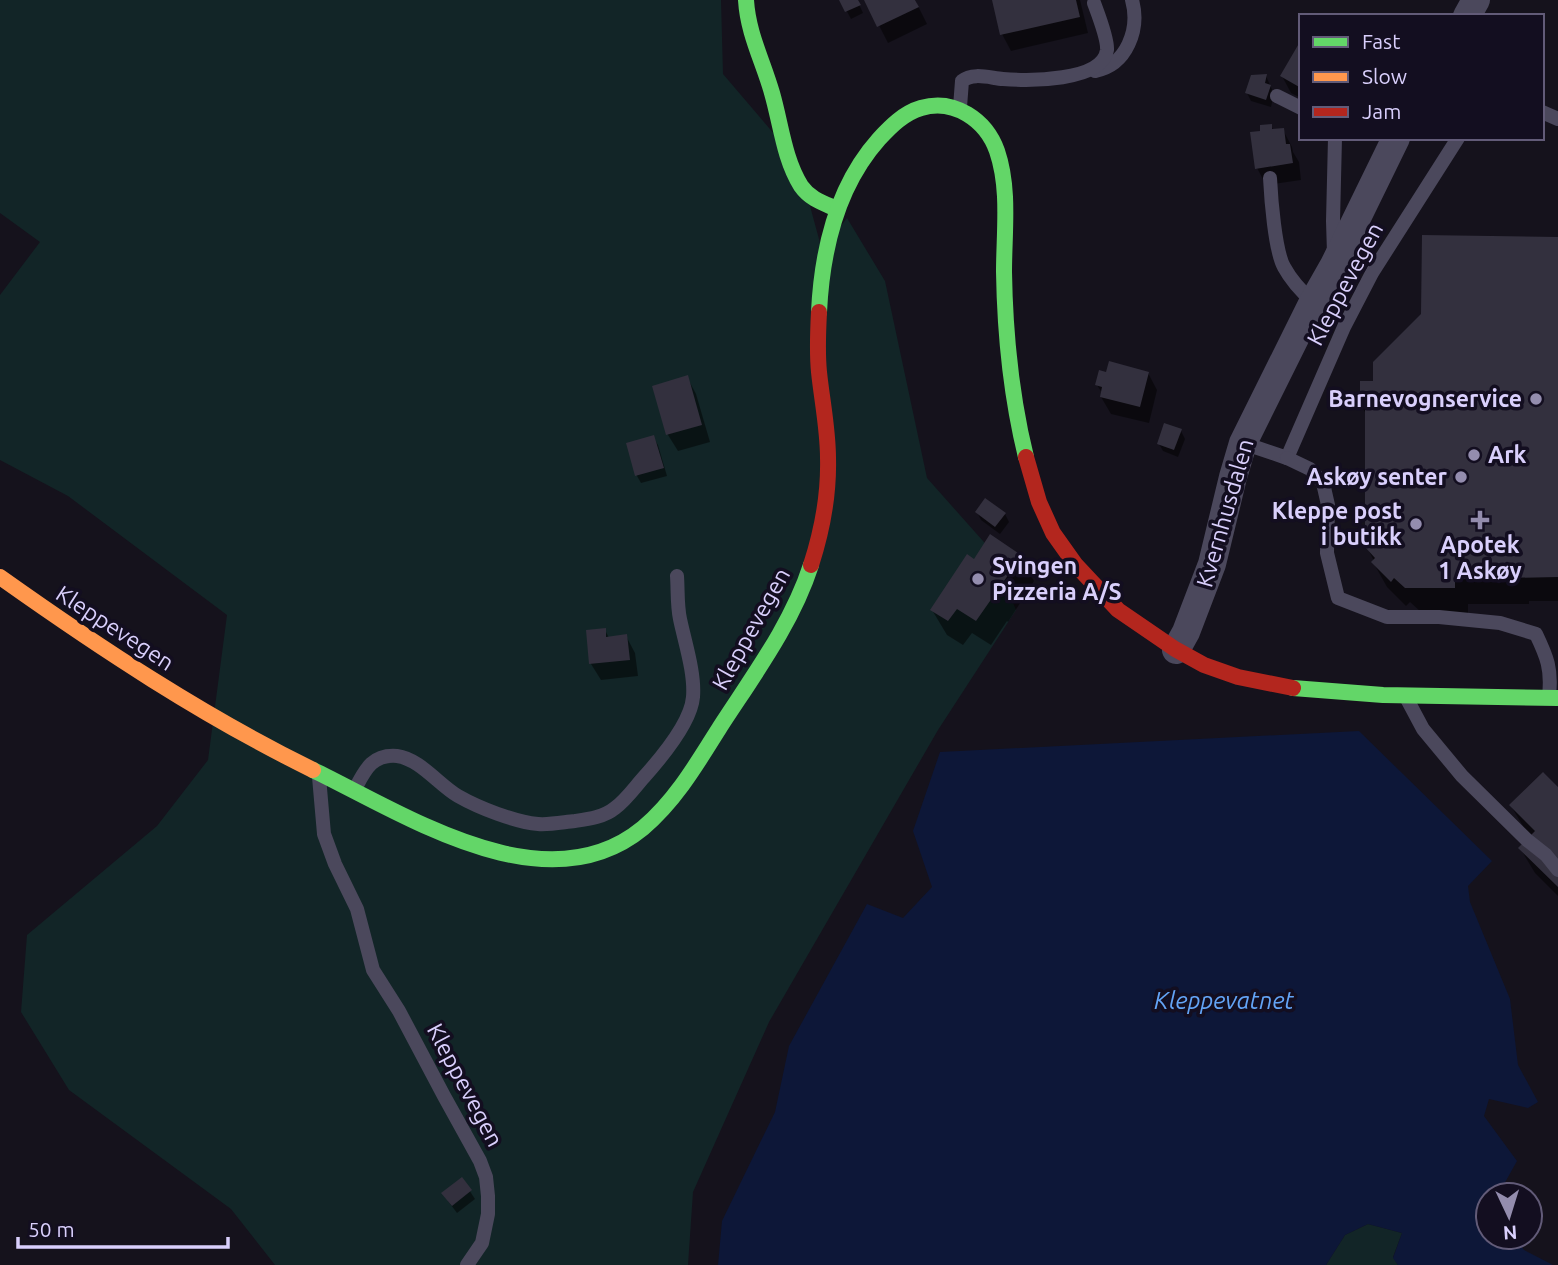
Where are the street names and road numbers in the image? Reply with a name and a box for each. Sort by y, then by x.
street label: Kleppevegen [1302,218,1387,349]
street label: Kvernhusdalen [1191,436,1258,590]
street label: Kleppevegen [707,564,794,694]
street label: Kleppevegen [52,580,179,675]
street label: Kleppevegen [423,1019,508,1150]

